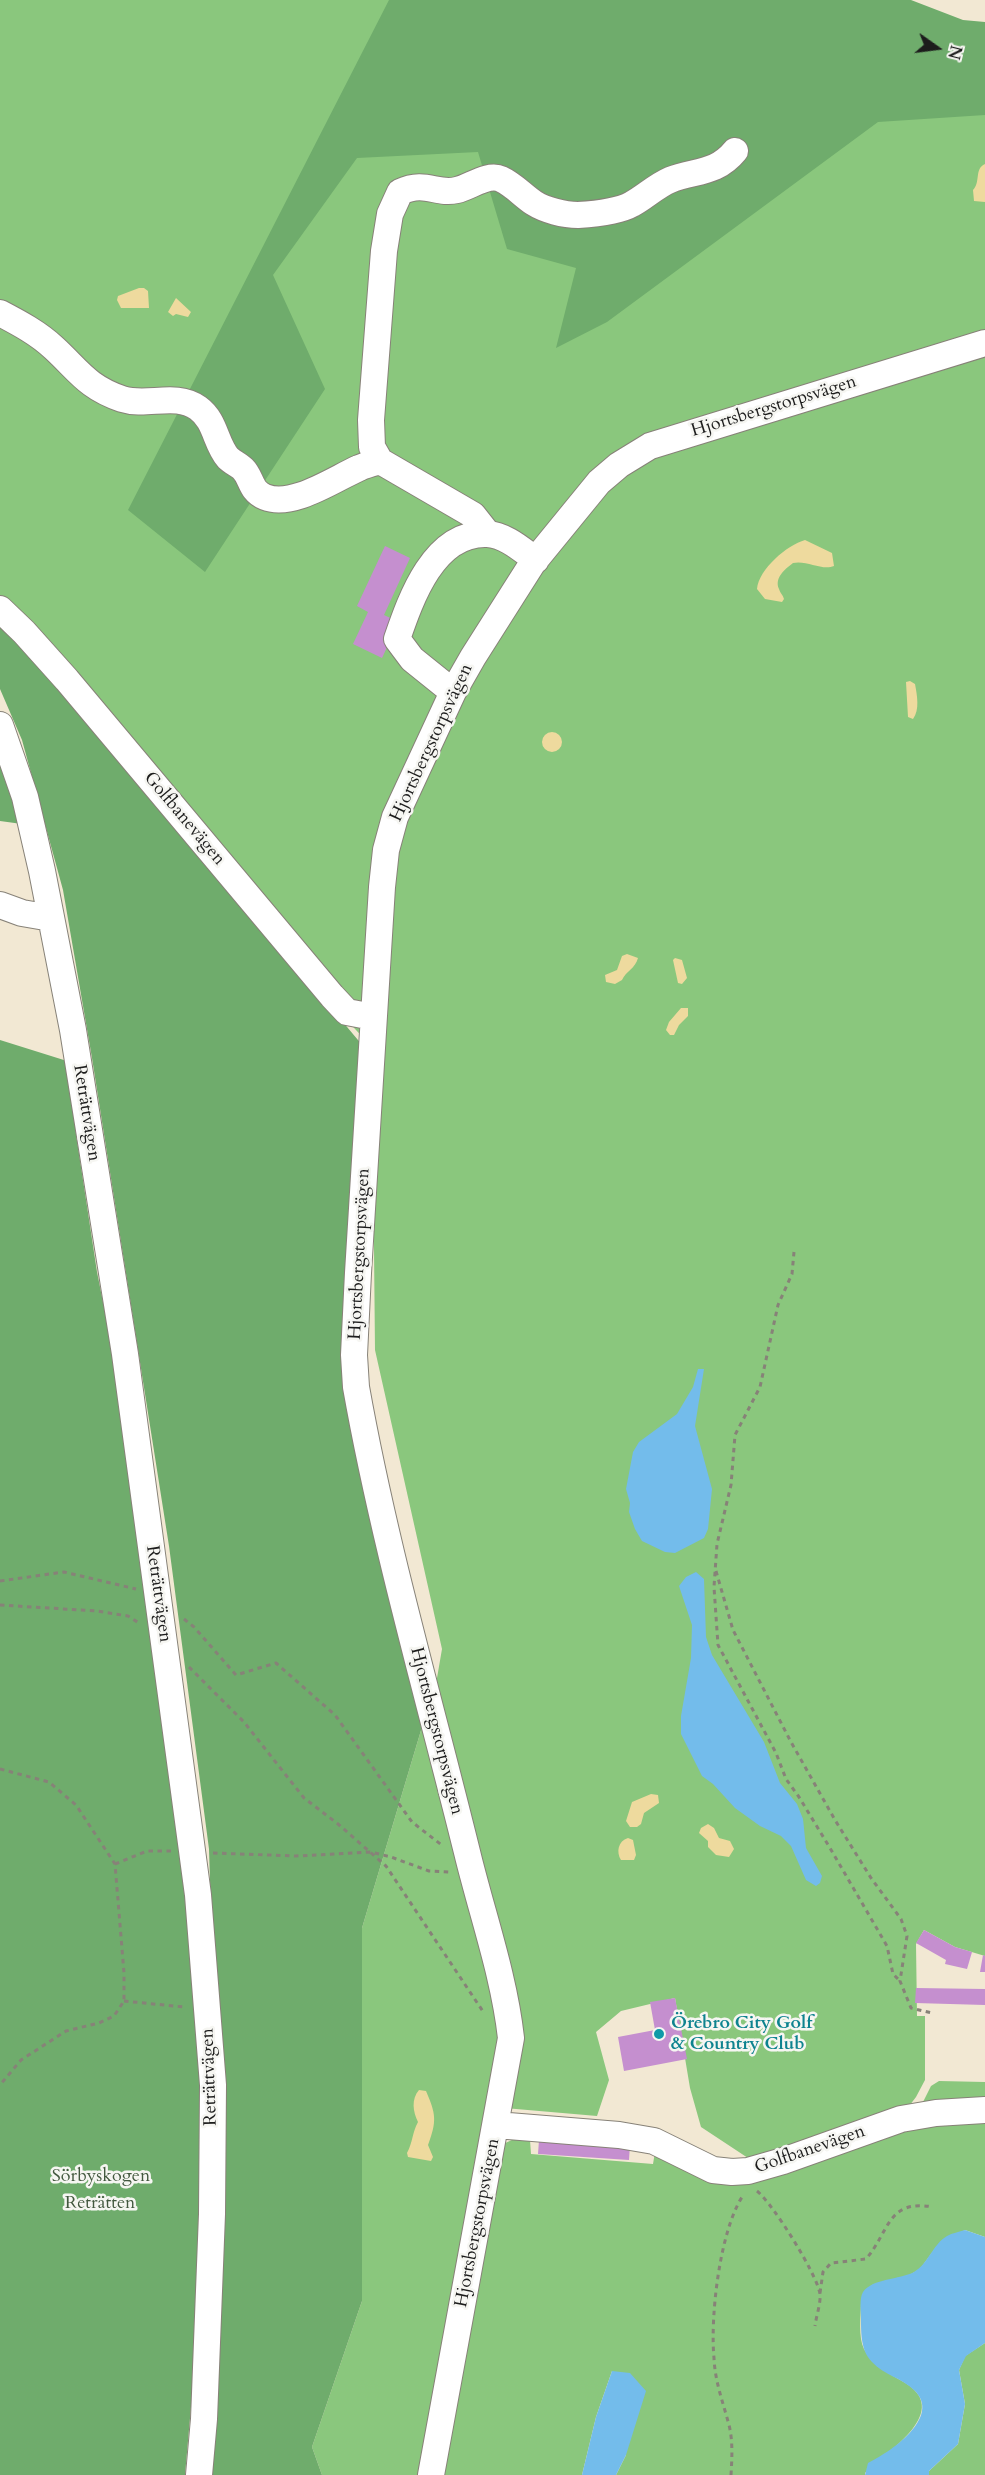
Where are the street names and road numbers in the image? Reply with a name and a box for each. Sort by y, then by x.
street label: Hjortsbergstorpsvägen [689,372,859,442]
street label: Hjortsbergstorpsvägen [386,661,478,825]
street label: Golfbanevägen [139,768,229,870]
street label: Reträttvägen [68,1063,104,1163]
street label: Hjortsbergstorpsvägen [345,1168,375,1340]
street label: Reträttvägen [141,1544,175,1644]
street label: Hjortsbergstorpsvägen [405,1645,467,1817]
street label: Reträttvägen [198,2028,222,2126]
street label: Golfbanevägen [752,2121,868,2179]
street label: Hjortsbergstorpsvägen [451,2137,505,2309]

